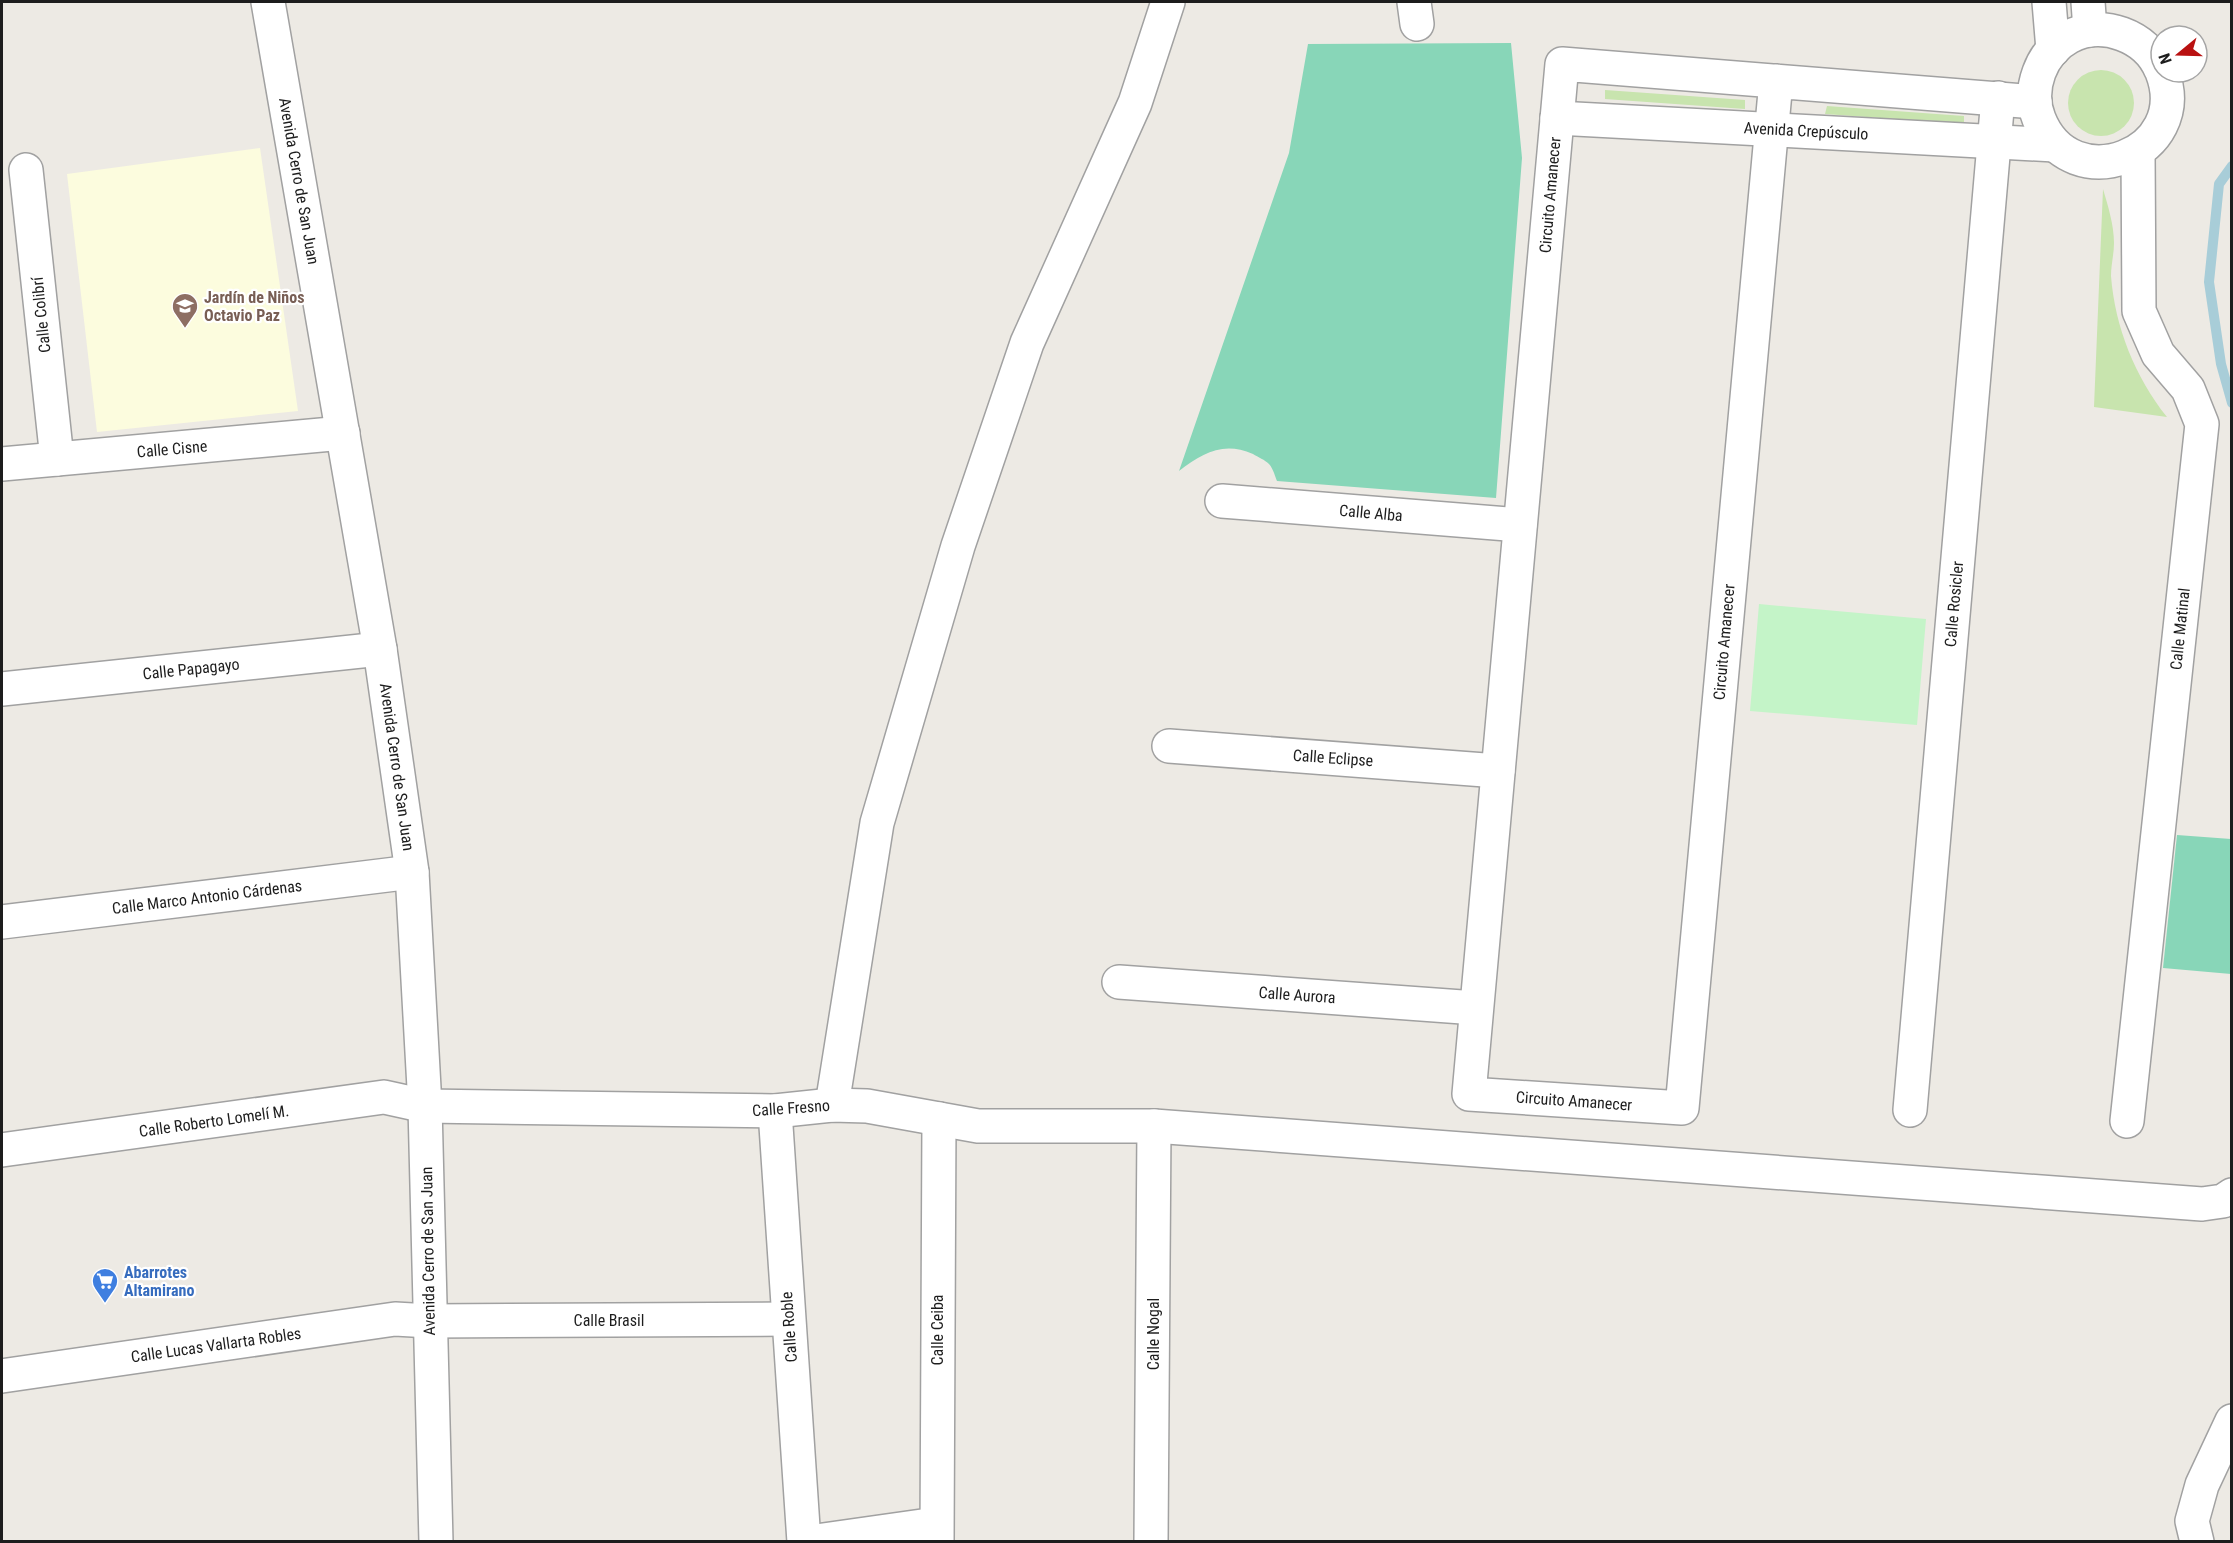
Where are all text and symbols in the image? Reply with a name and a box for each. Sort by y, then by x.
north arrow [2149,24,2209,84]
text: N [2155,51,2176,66]
street label: Avenida Cerro de San Juan [275,96,323,266]
street label: Avenida Crepúsculo [1743,118,1869,144]
street label: Circuito Amanecer [1535,136,1565,254]
street label: Calle Colibrí [27,275,54,354]
place label: Jardín de Niños Octavio Paz [204,288,304,325]
school or university icon: Jardín de Niños Octavio Paz [170,291,200,329]
street label: Calle Cisne [136,436,208,462]
street label: Calle Alba [1338,501,1404,525]
street label: Calle Rosicler [1941,560,1967,648]
street label: Circuito Amanecer [1709,583,1739,701]
street label: Calle Matinal [2166,587,2194,671]
street label: Calle Papagayo [142,654,240,684]
street label: Avenida Cerro de San Juan [376,682,418,852]
street label: Calle Eclipse [1292,746,1374,770]
street label: Calle Marco Antonio Cárdenas [111,876,303,918]
street label: Calle Aurora [1258,983,1336,1007]
street label: Circuito Amanecer [1515,1087,1633,1115]
street label: Calle Fresno [751,1096,831,1120]
street label: Calle Roberto Lomelí M. [138,1101,290,1141]
street label: Avenida Cerro de San Juan [417,1166,439,1336]
place label: Abarrotes Altamirano [124,1263,194,1300]
supermarket icon: Abarrotes Altamirano [90,1266,120,1304]
street label: Calle Roble [777,1291,801,1363]
street label: Calle Ceiba [928,1294,947,1366]
street label: Calle Nogal [1144,1298,1163,1370]
street label: Calle Brasil [574,1311,644,1330]
street label: Calle Lucas Vallarta Robles [130,1324,302,1366]

